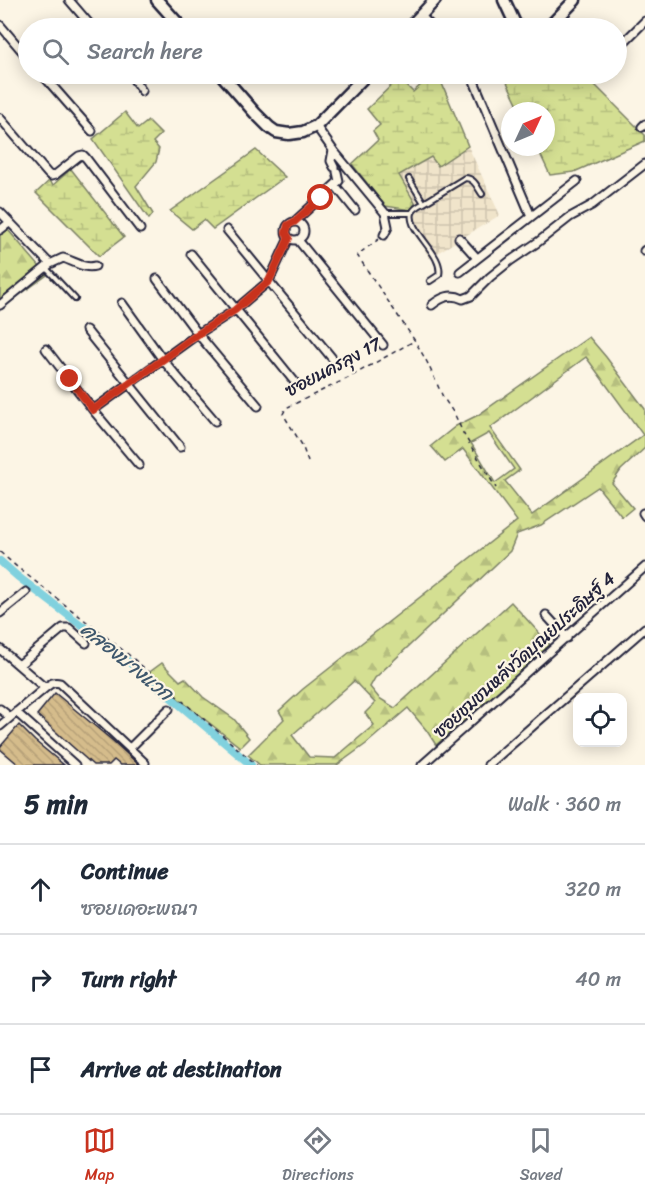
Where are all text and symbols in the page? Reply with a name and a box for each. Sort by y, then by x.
search box [18,18,627,84]
text: Search here [87,32,203,71]
icon: search [39,35,72,68]
north arrow [501,102,555,156]
route start [307,184,333,210]
street label: ซอยนครลุง 17 [279,327,389,406]
route end [56,365,82,391]
street label: ซอยชุมชนหลังวัดบุณยประดิษฐ์ 4 [425,564,623,746]
water label: คลองบางแวก [73,613,182,711]
map controls [573,693,627,747]
button: locate [573,693,627,747]
text: 5 min [24,781,88,827]
text: Walk · 360 m [508,787,621,822]
text: Continue [81,852,169,891]
text: 320 m [565,872,621,907]
icon: ahead [24,873,57,906]
text: ซอยเดอะพณา [81,891,198,926]
text: Turn right [81,960,176,999]
text: 40 m [575,962,621,997]
icon: right [24,963,57,996]
text: Arrive at destination [81,1050,282,1089]
icon: arrive [24,1053,57,1086]
tab: Map [83,1124,116,1189]
tab: Directions [282,1124,354,1189]
tab: Saved [520,1124,562,1189]

